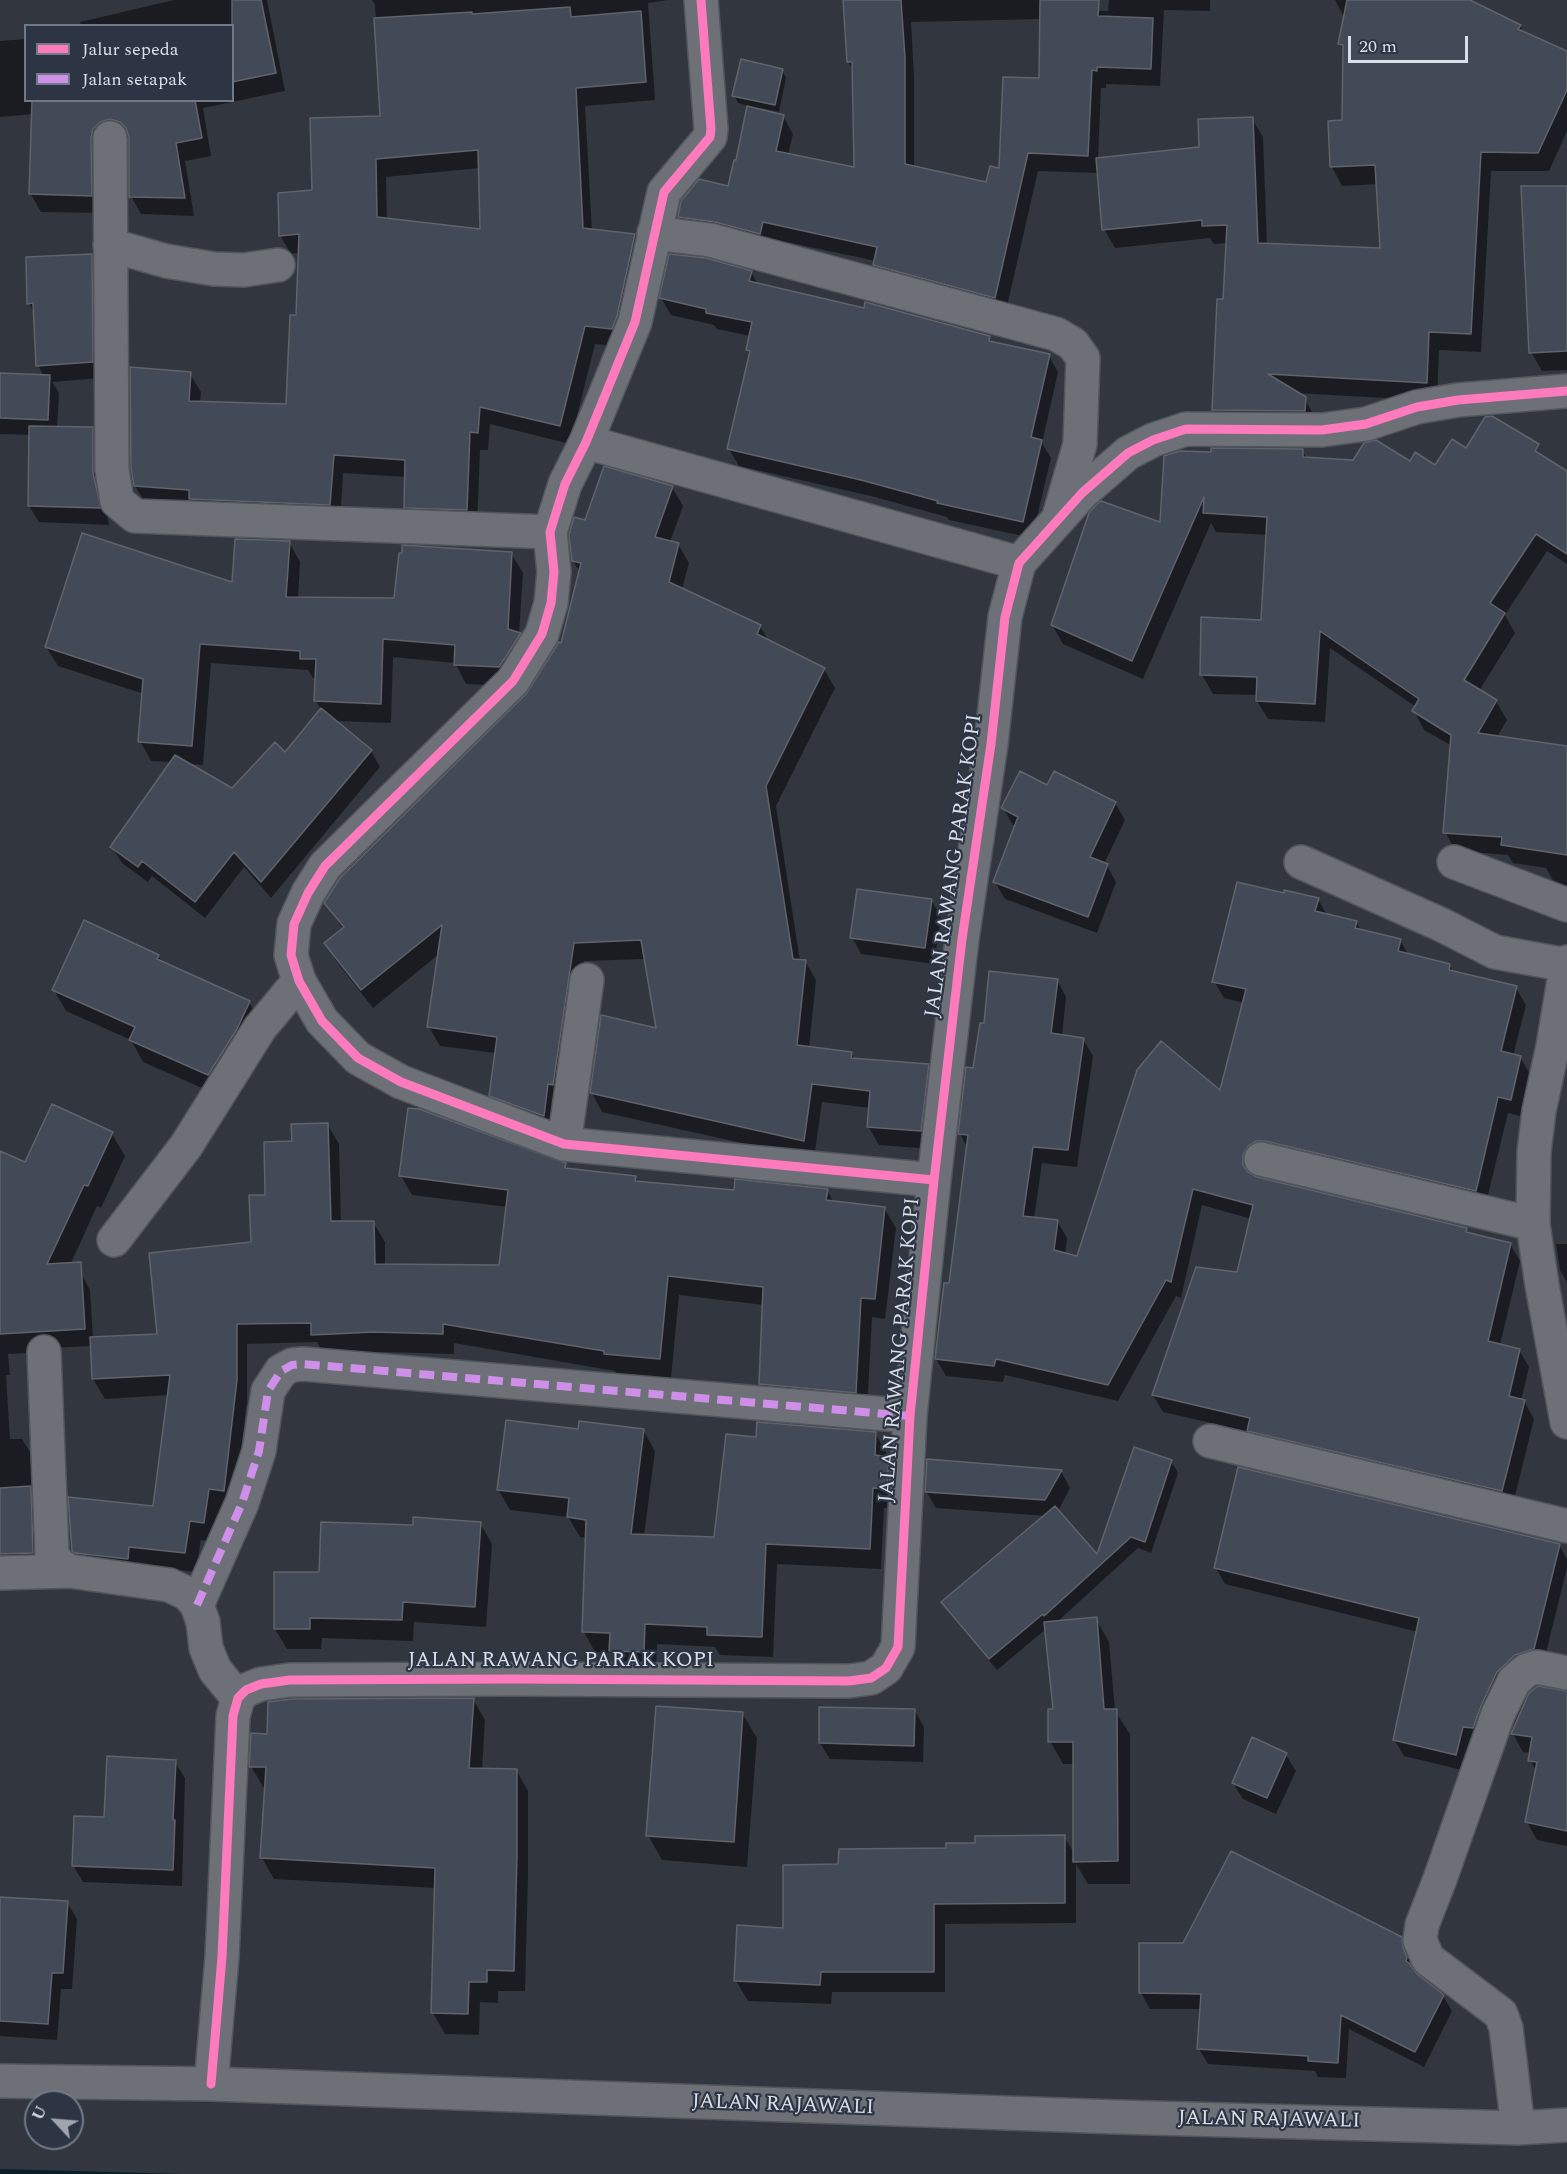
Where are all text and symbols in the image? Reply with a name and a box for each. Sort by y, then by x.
legend [24,24,234,102]
scale bar [1351,24,1471,62]
text: 20 m [1359,33,1397,60]
text: Jalur sepeda [82,36,179,63]
text: Jalan setapak [82,66,187,93]
street label: JALAN RAWANG PARAK KOPI [921,713,989,1019]
street label: JALAN RAWANG PARAK KOPI [875,1196,927,1504]
street label: JALAN RAWANG PARAK KOPI [408,1649,714,1675]
north arrow [24,2090,84,2150]
street label: JALAN RAJAWALI [691,2090,875,2122]
text: U [26,2102,53,2124]
street label: JALAN RAJAWALI [1178,2107,1360,2135]

